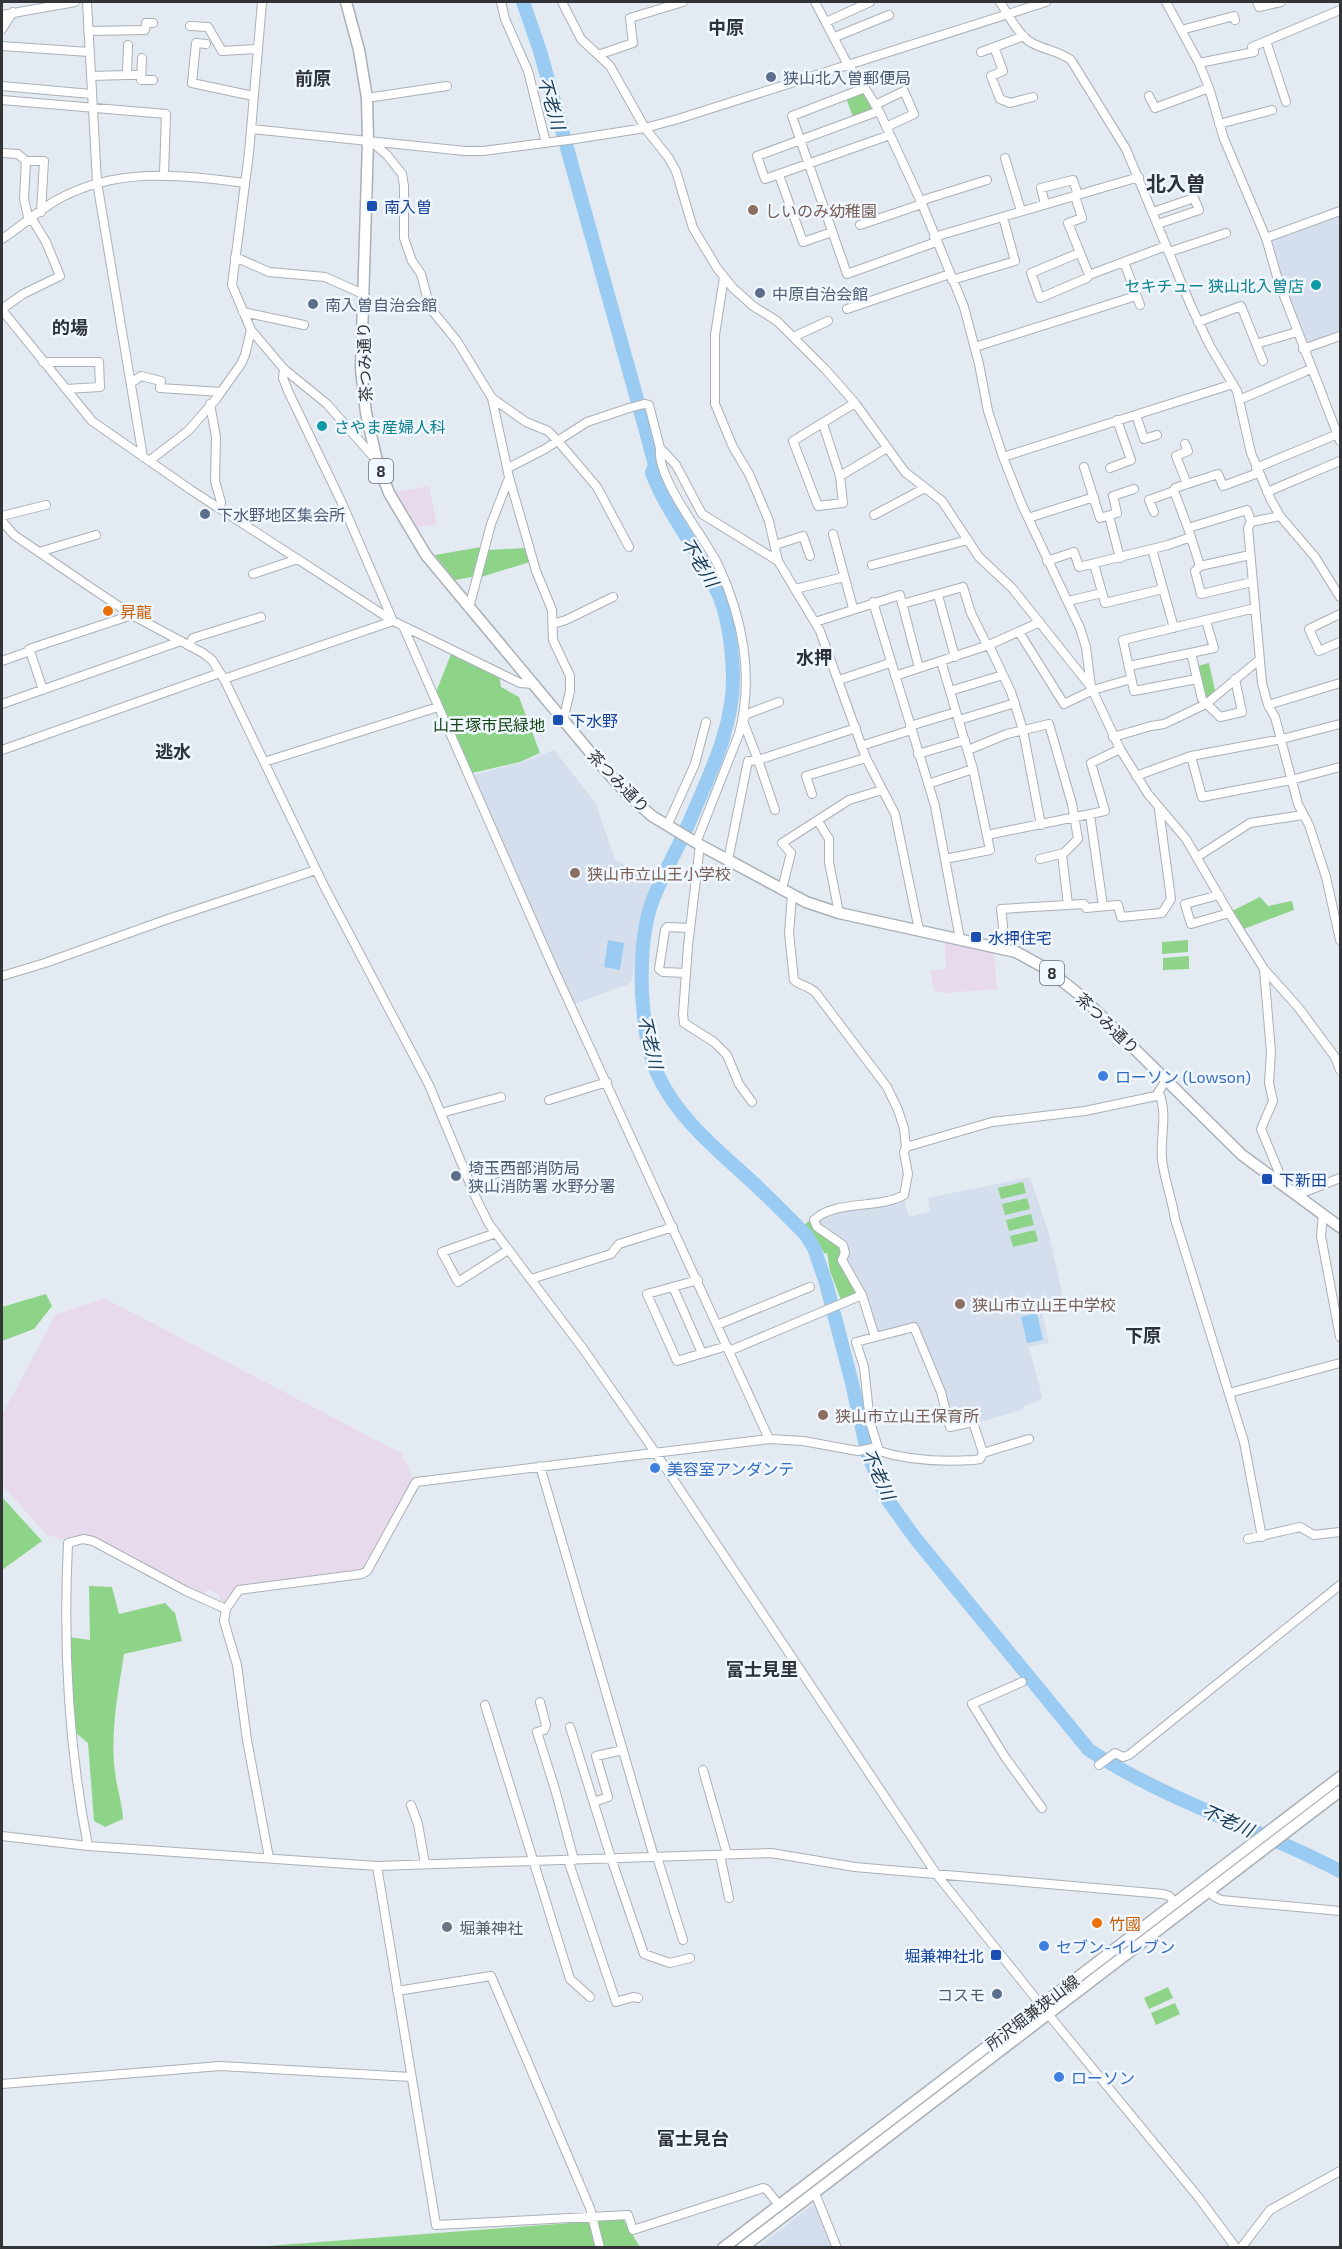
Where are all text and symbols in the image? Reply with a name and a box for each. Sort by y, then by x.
district label: 中原 [708,16,744,38]
district label: 前原 [295,67,331,89]
place label: 狭山北入曽郵便局 [783,68,911,87]
marker: 狭山北入曽郵便局 [764,70,778,84]
water label: 不老川 [534,74,571,134]
district label: 北入曽 [1146,171,1206,195]
place label: 南入曽 [384,197,432,216]
marker: 南入曽 [365,199,379,213]
place label: しいのみ幼稚園 [765,201,877,220]
marker: しいのみ幼稚園 [746,203,760,217]
place label: セキチュー 狭山北入曽店 [1124,276,1304,295]
marker: セキチュー 狭山北入曽店 [1309,278,1323,292]
place label: 中原自治会館 [772,284,868,303]
marker: 中原自治会館 [753,286,767,300]
place label: 南入曽自治会館 [325,295,437,314]
marker: 南入曽自治会館 [306,297,320,311]
district label: 的場 [52,316,88,338]
street label: 茶つみ通り [353,322,375,402]
place label: さやま産婦人科 [334,417,446,436]
marker: さやま産婦人科 [315,419,329,433]
road number: 8 [369,459,393,483]
place label: 下水野地区集会所 [217,505,345,524]
marker: 下水野地区集会所 [198,507,212,521]
water label: 不老川 [677,533,724,593]
place label: 昇龍 [120,602,152,621]
marker: 昇龍 [101,604,115,618]
district label: 水押 [796,646,832,668]
place label: 下水野 [570,711,618,730]
marker: 下水野 [551,713,565,727]
park label: 山王塚市民緑地 [433,715,545,734]
district label: 逃水 [155,740,191,762]
street label: 茶つみ通り [584,746,654,816]
place label: 狭山市立山王小学校 [587,864,731,883]
marker: 狭山市立山王小学校 [568,866,582,880]
place label: 水押住宅 [988,928,1052,947]
marker: 水押住宅 [969,930,983,944]
road number: 8 [1040,961,1064,985]
street label: 茶つみ通り [1073,988,1143,1058]
water label: 不老川 [634,1013,668,1073]
place label: ローソン (Lowson) [1115,1067,1251,1086]
marker: ローソン (Lowson) [1096,1069,1110,1083]
place label: 埼玉西部消防局 狭山消防署 水野分署 [468,1158,616,1195]
marker: 埼玉西部消防局 狭山消防署 水野分署 [449,1169,463,1183]
place label: 下新田 [1279,1170,1327,1189]
marker: 下新田 [1260,1172,1274,1186]
place label: 狭山市立山王中学校 [972,1295,1116,1314]
marker: 狭山市立山王中学校 [953,1297,967,1311]
district label: 下原 [1125,1324,1161,1346]
place label: 狭山市立山王保育所 [835,1406,979,1425]
marker: 狭山市立山王保育所 [816,1408,830,1422]
water label: 不老川 [858,1445,901,1505]
place label: 美容室アンダンテ [667,1459,794,1478]
marker: 美容室アンダンテ [648,1461,662,1475]
district label: 富士見里 [726,1658,798,1680]
water label: 不老川 [1199,1799,1259,1842]
place label: 竹國 [1109,1914,1141,1933]
marker: 竹國 [1090,1916,1104,1930]
place label: 堀兼神社 [459,1918,523,1937]
marker: 堀兼神社 [440,1920,454,1934]
place label: セブン-イレブン [1056,1937,1175,1956]
marker: セブン-イレブン [1037,1939,1051,1953]
place label: 堀兼神社北 [904,1946,984,1965]
marker: 堀兼神社北 [989,1948,1003,1962]
street label: 所沢堀兼狭山線 [982,1971,1082,2053]
place label: コスモ [937,1985,985,2004]
marker: コスモ [990,1987,1004,2001]
place label: ローソン [1071,2068,1135,2087]
marker: ローソン [1052,2070,1066,2084]
district label: 富士見台 [657,2127,729,2149]

